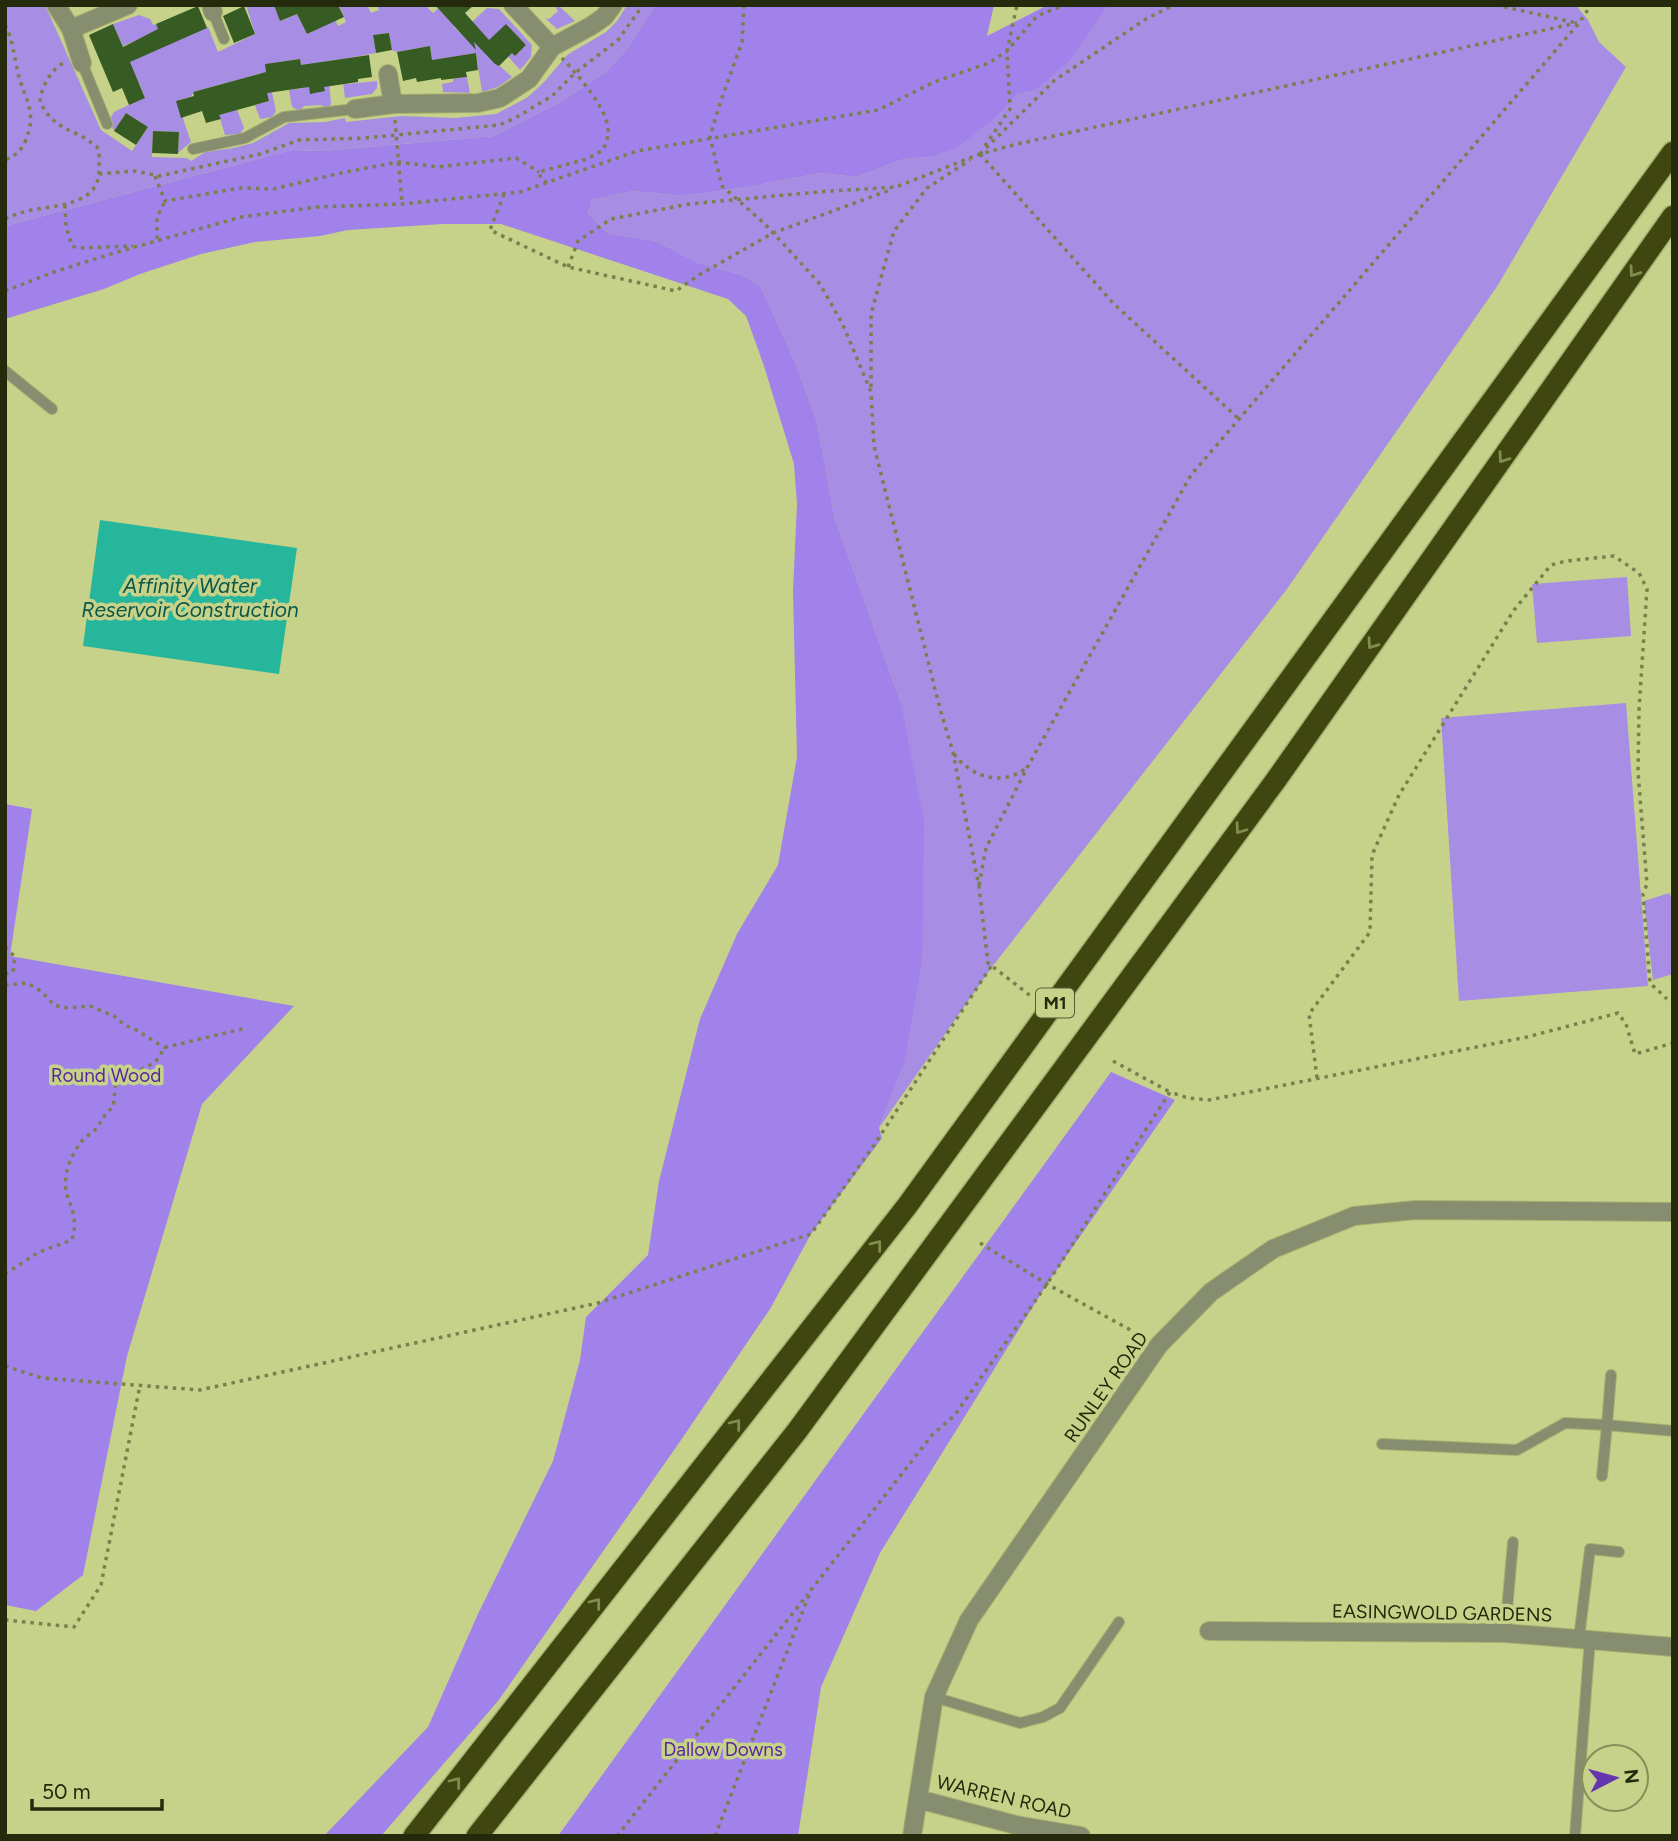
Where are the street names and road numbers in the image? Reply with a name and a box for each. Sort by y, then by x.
road number: M1 [1036,988,1074,1018]
street label: RUNLEY ROAD [1059,1327,1153,1447]
street label: EASINGWOLD GARDENS [1332,1600,1552,1626]
street label: WARREN ROAD [934,1770,1074,1824]

